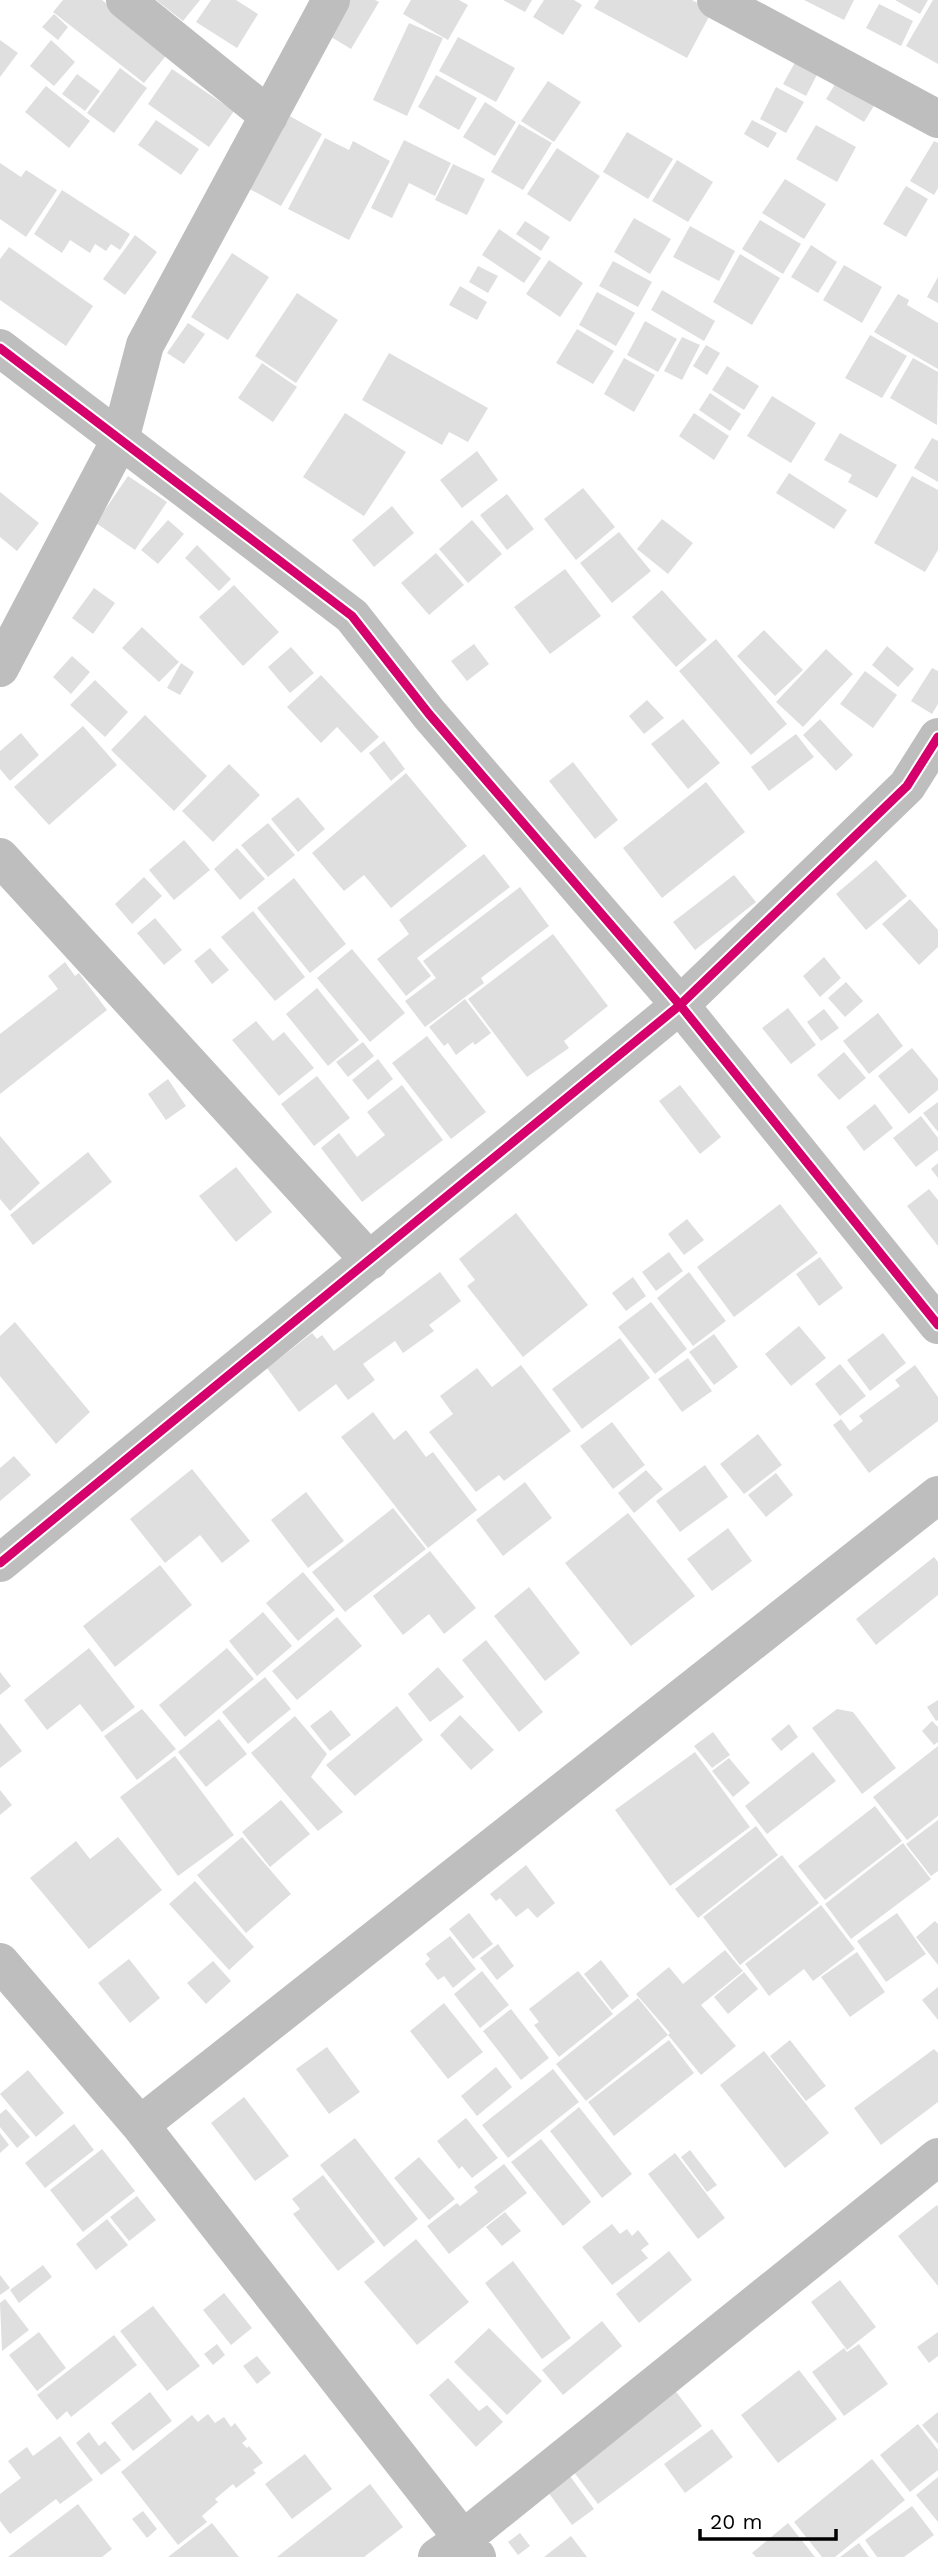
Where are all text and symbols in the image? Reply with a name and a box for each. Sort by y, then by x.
scale bar [700,2498,836,2542]
text: 20 m [710,2509,762,2534]

